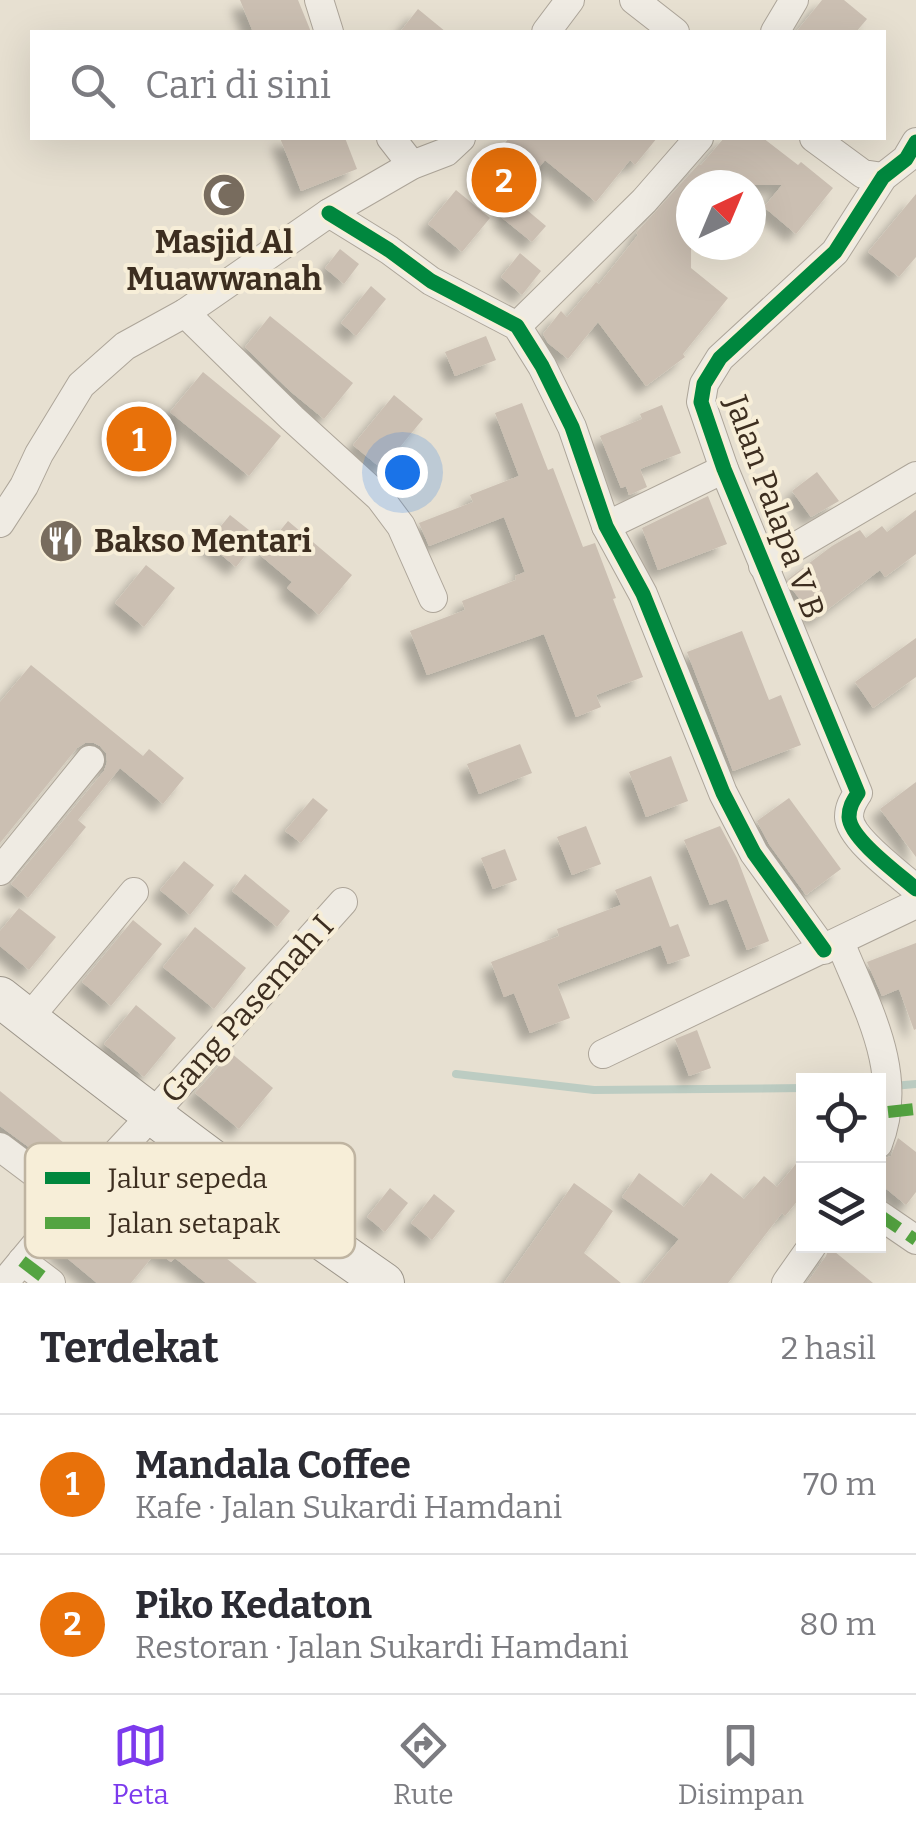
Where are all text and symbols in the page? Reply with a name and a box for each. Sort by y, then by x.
search box [30,30,886,140]
icon: search [65,58,120,113]
text: Cari di sini [145,62,331,108]
pin: 2 [472,142,536,218]
north arrow [676,170,766,260]
mosque icon: Masjid Al Muawwanah [201,172,247,218]
place label: Masjid Al Muawwanah [126,223,322,298]
street label: Jalan Palapa V B [717,389,833,624]
pin: 1 [106,402,172,476]
your location [377,447,428,498]
restaurant icon: Bakso Mentari [38,518,84,564]
place label: Bakso Mentari [94,522,312,560]
street label: Gang Pasemah I [153,907,341,1111]
map controls [796,1073,886,1253]
button: locate [796,1073,886,1163]
legend [25,1143,355,1258]
text: Jalur sepeda [107,1162,268,1195]
button: layers [796,1163,886,1253]
text: Jalan setapak [107,1207,280,1240]
text: Terdekat [40,1323,219,1373]
text: 2 hasil [781,1329,876,1367]
text: Mandala Coffee [135,1442,411,1488]
text: 1 [66,1465,79,1503]
text: 70 m [803,1465,876,1503]
text: Kafe · Jalan Sukardi Hamdani [135,1488,562,1526]
text: Piko Kedaton [135,1582,372,1628]
text: 2 [63,1605,82,1643]
text: 80 m [799,1605,876,1643]
text: Restoran · Jalan Sukardi Hamdani [135,1628,629,1666]
tab: Peta [112,1718,169,1811]
tab: Rute [393,1718,453,1811]
tab: Disimpan [678,1718,804,1811]

